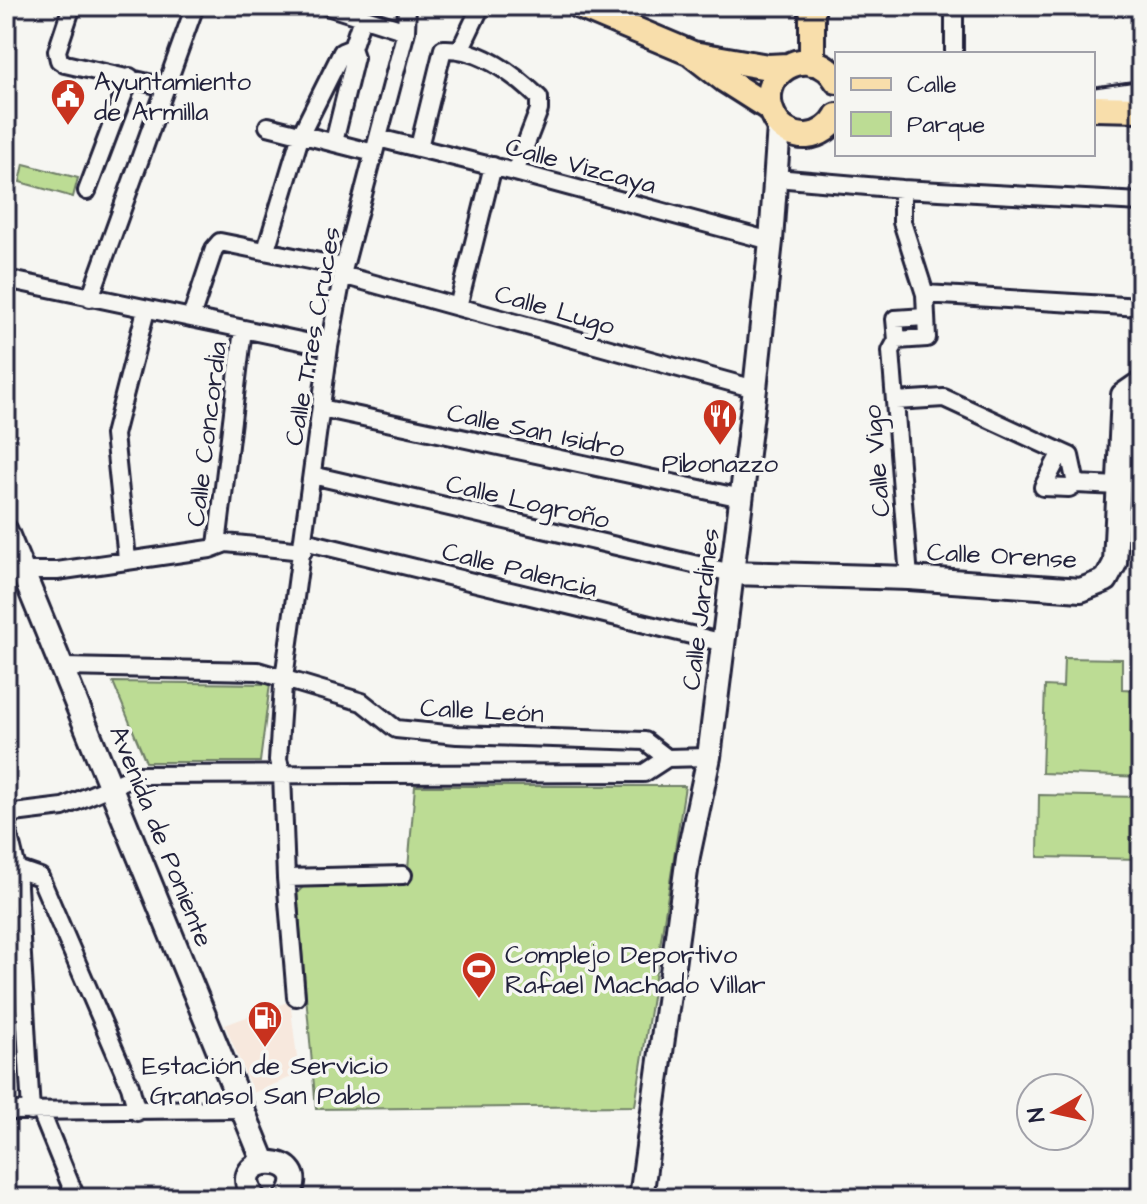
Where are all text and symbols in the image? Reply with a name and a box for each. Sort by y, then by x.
legend [835,52,1095,156]
place label: Ayuntamiento de Armilla [94,64,252,130]
text: Calle [907,68,957,102]
public building icon: Ayuntamiento de Armilla [49,77,87,127]
text: Parque [907,108,985,142]
street label: Calle Vizcaya [501,129,660,205]
street label: Calle Tres Cruces [276,224,350,449]
street label: Calle Lugo [490,276,619,346]
street label: Calle Concordia [178,339,236,529]
street label: Calle San Isidro [444,395,628,467]
restaurant icon: Pibonazzo [701,397,739,447]
street label: Calle Vigo [854,403,902,519]
place label: Pibonazzo [662,446,779,482]
street label: Calle Logroño [442,466,614,540]
street label: Calle Jardines [673,526,729,692]
street label: Calle Palencia [438,533,601,607]
street label: Calle Orense [926,534,1078,578]
street label: Calle León [419,690,545,732]
street label: Avenida de Poniente [100,720,222,952]
place label: Complejo Deportivo Rafael Machado Villar [505,937,766,1003]
sports icon: Complejo Deportivo Rafael Machado Villar [460,950,498,1000]
fuel station icon: Estación de Servicio Granasol San Pablo [246,999,284,1049]
place label: Estación de Servicio Granasol San Pablo [142,1048,388,1114]
north arrow [1015,1072,1095,1152]
text: N [1020,1105,1053,1124]

